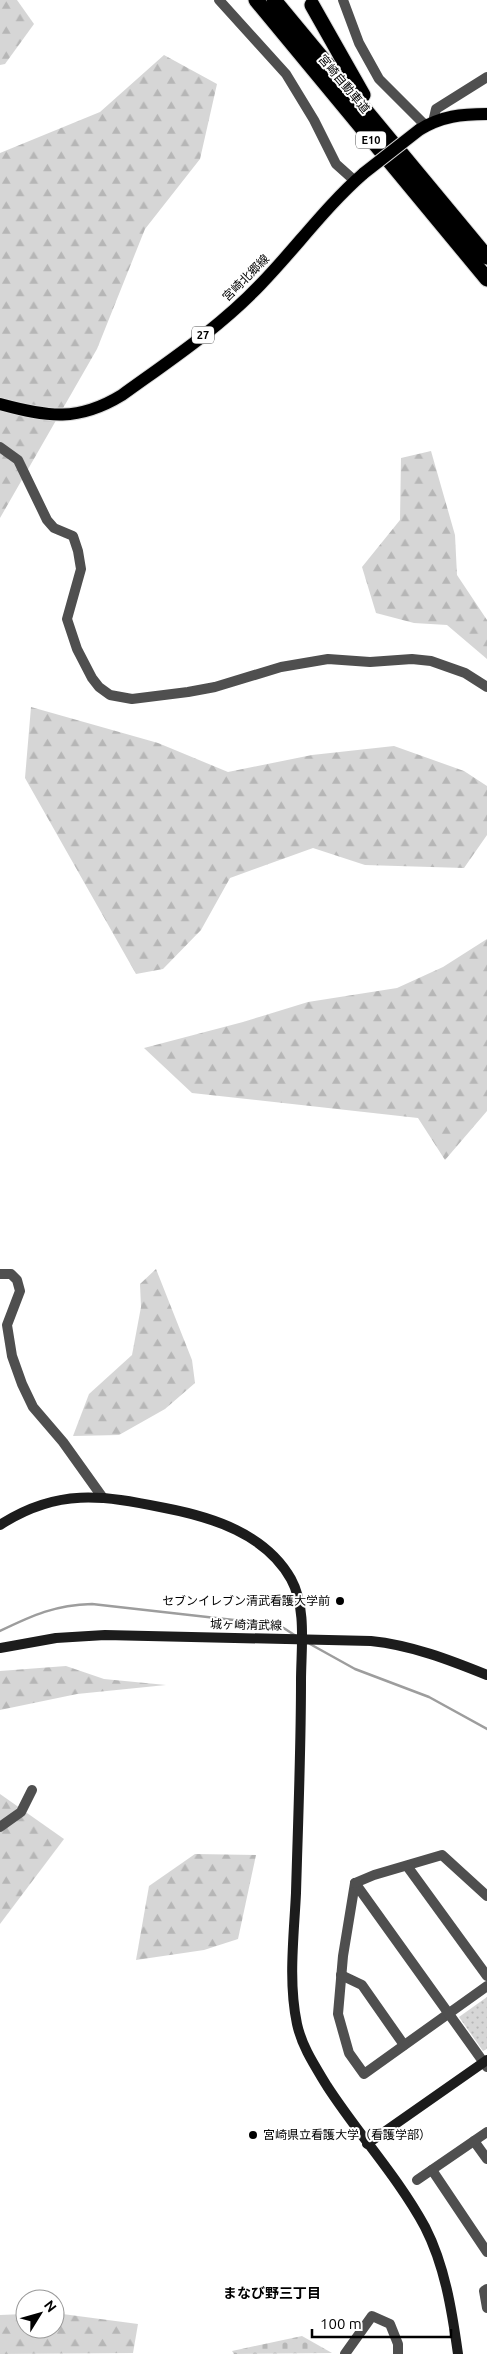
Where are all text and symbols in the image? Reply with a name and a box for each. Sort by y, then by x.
street label: 宮崎自動車道 [316,52,373,115]
road number: E10 [356,132,386,148]
street label: 宮崎北郷線 [220,252,271,303]
road number: 27 [192,326,214,344]
place label: セブンイレブン清武看護大学前 [162,1594,330,1607]
marker: セブンイレブン清武看護大学前 [334,1595,346,1607]
street label: 城ヶ崎清武線 [210,1617,282,1632]
place label: 宮崎県立看護大学（看護学部） [263,2128,431,2141]
marker: 宮崎県立看護大学（看護学部） [247,2129,259,2141]
district label: まなび野三丁目 [223,2285,321,2301]
north arrow [15,2289,65,2339]
text: N [41,2297,60,2315]
scale bar [312,2306,451,2338]
text: 100 m [320,2315,362,2332]

